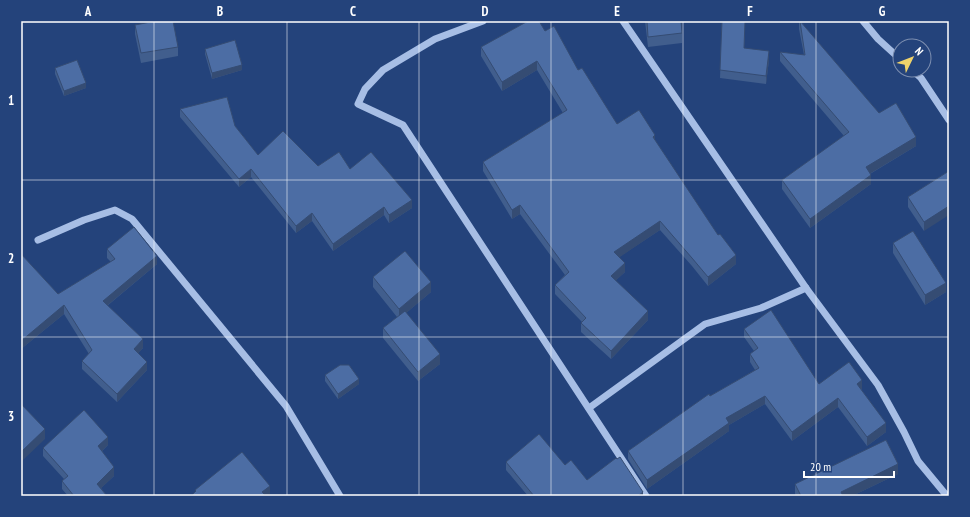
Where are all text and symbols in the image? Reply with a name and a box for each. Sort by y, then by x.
text: A [84,3,92,20]
text: B [217,3,223,20]
text: C [350,3,356,20]
text: D [482,3,489,20]
text: E [614,3,620,20]
text: F [747,3,753,20]
text: G [879,3,886,20]
north arrow [892,38,932,78]
text: N [912,44,926,58]
text: 1 [8,92,14,109]
text: 2 [8,250,14,267]
text: 3 [8,408,14,425]
scale bar [804,453,894,479]
text: 20 m [810,459,831,474]

